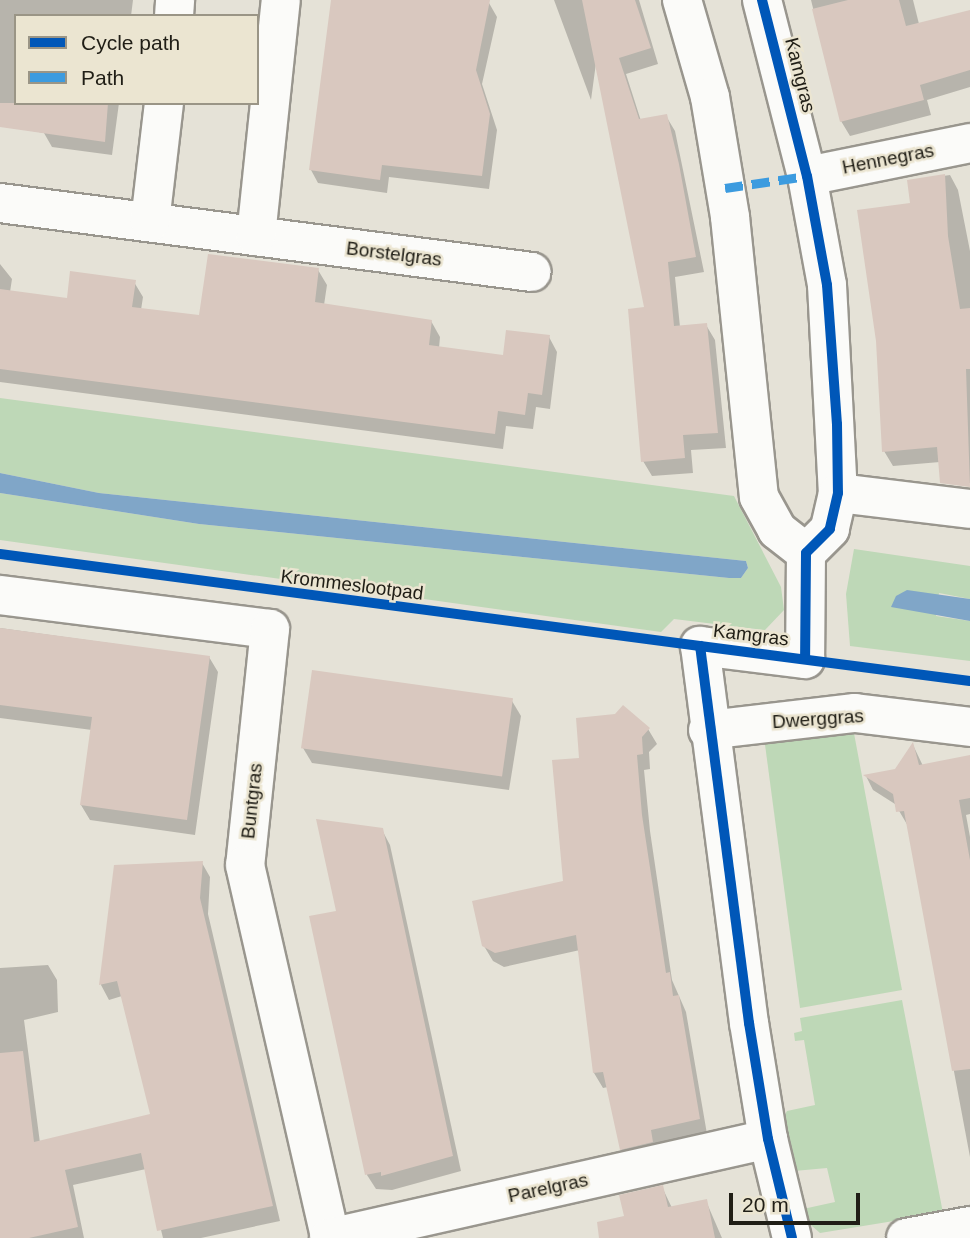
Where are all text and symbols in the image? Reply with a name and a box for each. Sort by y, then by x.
legend [14,14,259,105]
text: Cycle path [81,31,180,54]
street label: Kamgras [780,35,820,115]
text: Path [81,66,124,89]
street label: Hennegras [840,139,936,179]
street label: Borstelgras [345,237,443,271]
street label: Krommeslootpad [279,565,425,605]
street label: Kamgras [712,619,790,651]
street label: Dwerggras [771,704,865,734]
street label: Buntgras [237,762,267,840]
street label: Parelgras [506,1168,590,1208]
scale bar [732,1178,863,1222]
text: 20 m [742,1193,789,1216]

